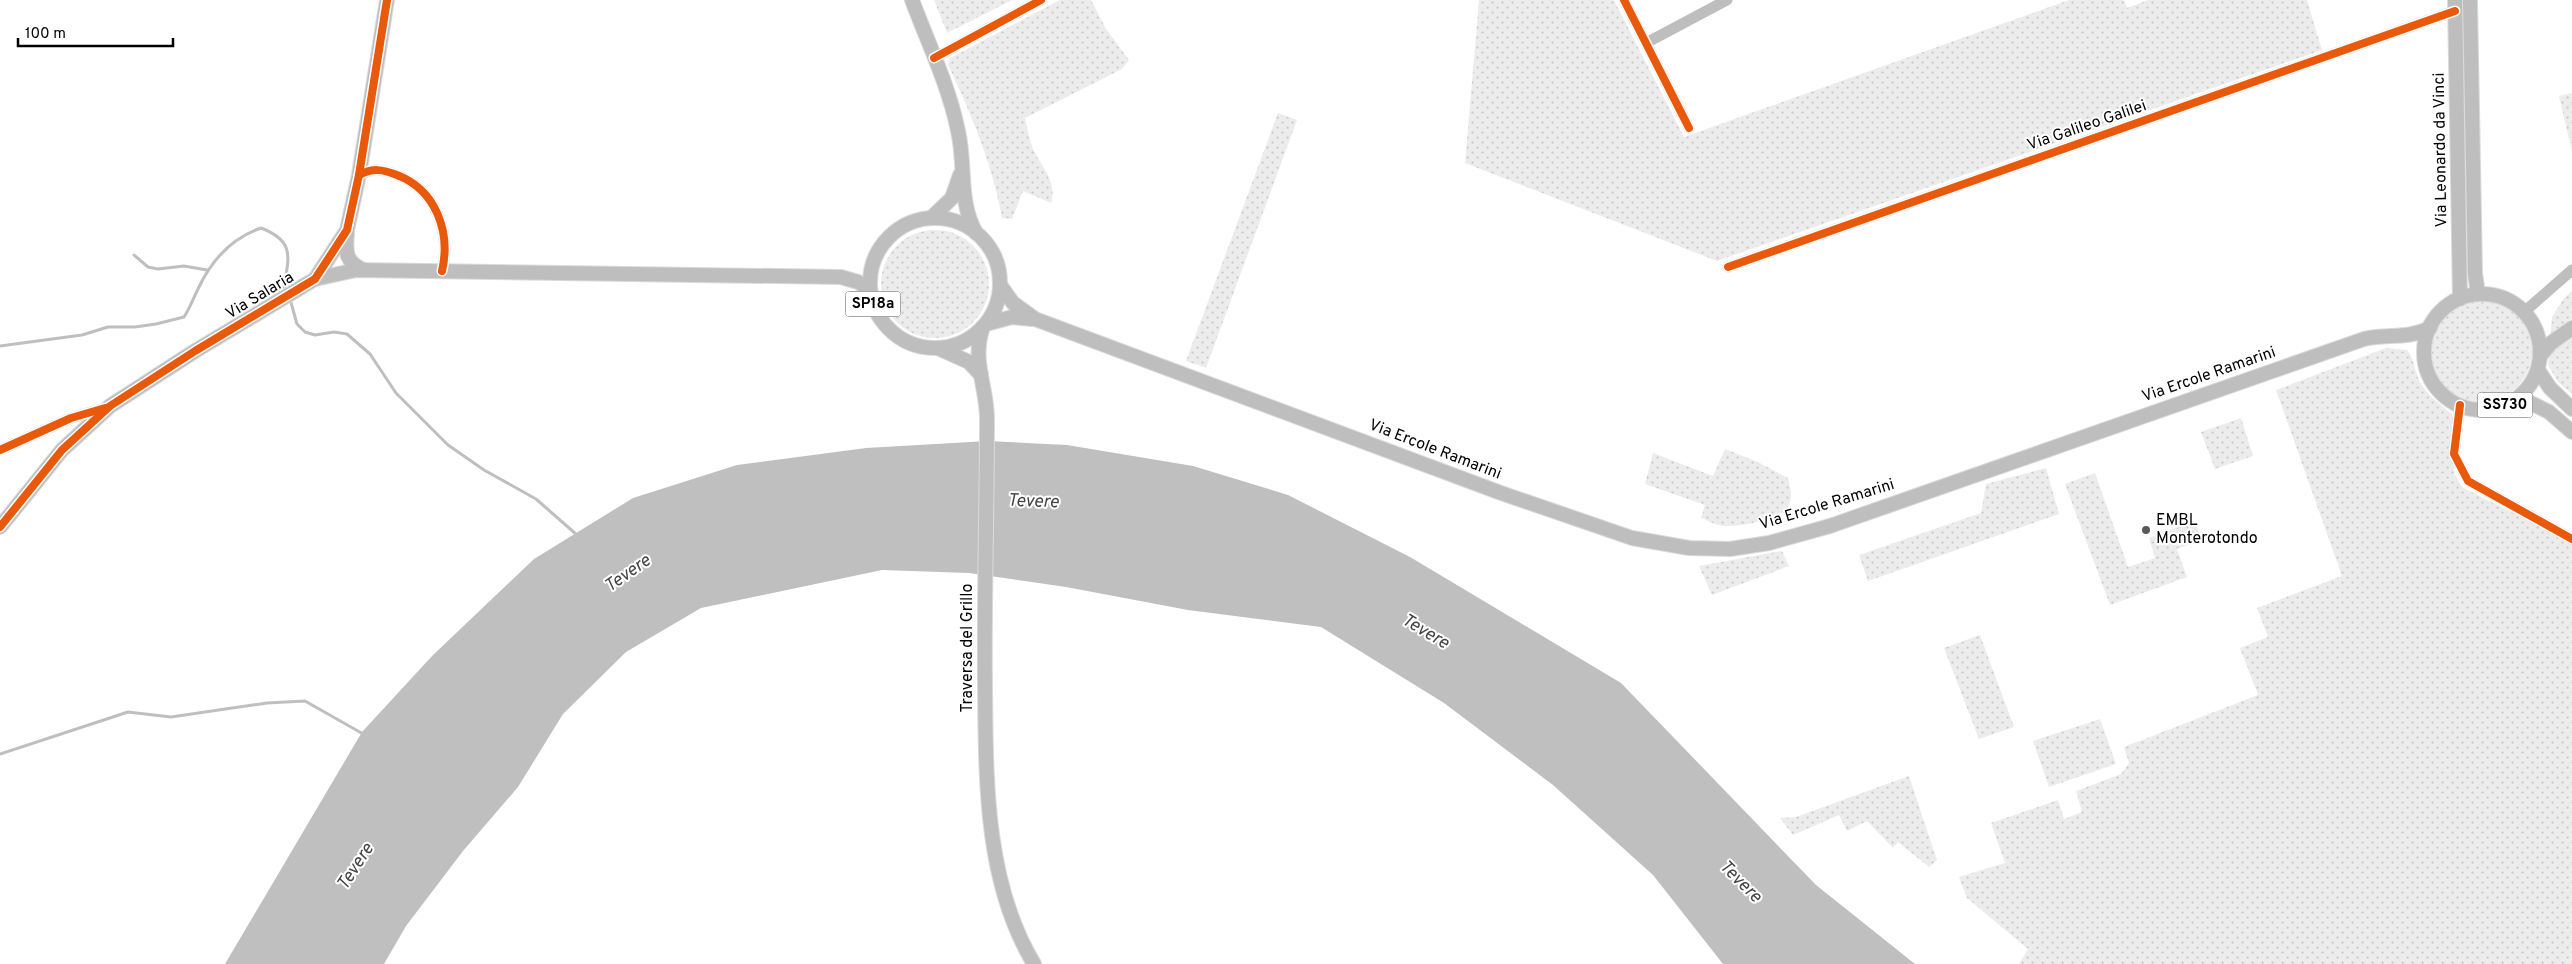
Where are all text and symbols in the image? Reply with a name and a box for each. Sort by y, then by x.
scale bar [18,15,172,47]
text: 100 m [25,25,66,44]
street label: Via Leonardo da Vinci [2430,72,2452,228]
street label: Via Galileo Galilei [2025,96,2149,156]
street label: Via Salaria [222,268,298,324]
road number: SP18a [846,292,900,316]
street label: Via Ercole Ramarini [2139,343,2279,407]
road number: SS730 [2478,392,2532,418]
street label: Via Ercole Ramarini [1366,416,1504,484]
street label: Via Ercole Ramarini [1757,475,1897,535]
water label: Tevere [1007,490,1060,514]
place label: EMBL Monterotondo [2156,511,2258,549]
marker: EMBL Monterotondo [2140,524,2152,536]
water label: Tevere [600,549,656,598]
street label: Traversa del Grillo [958,584,978,712]
water label: Tevere [1397,609,1454,655]
water label: Tevere [332,839,380,895]
water label: Tevere [1714,856,1767,909]

